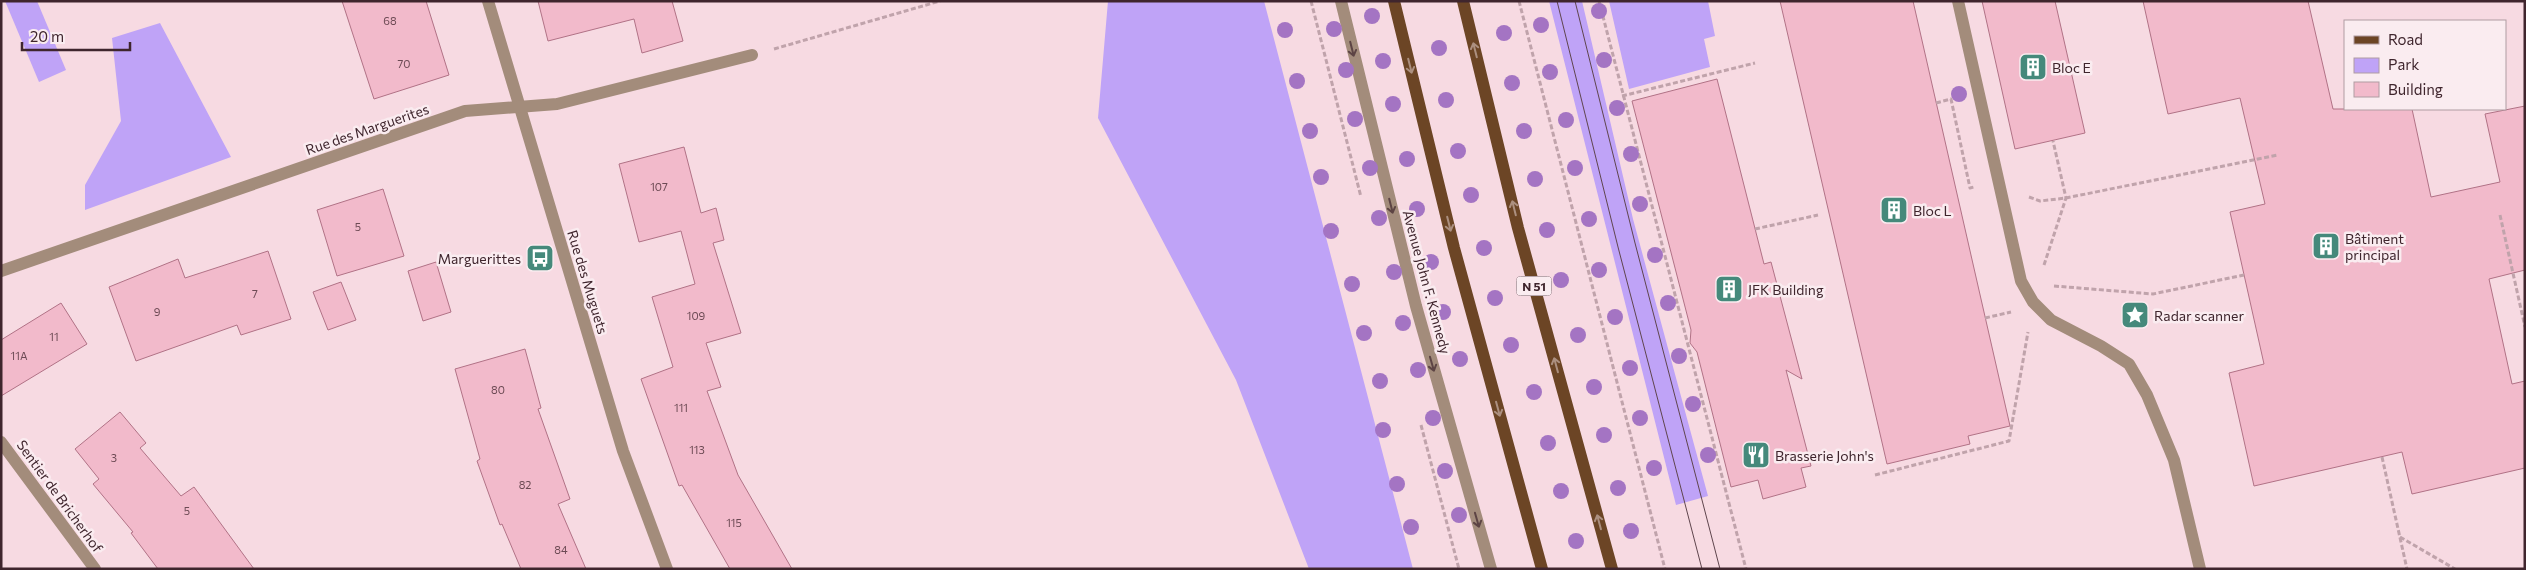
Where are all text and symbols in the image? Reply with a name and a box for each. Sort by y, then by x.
house number: 68 [383,14,397,27]
scale bar [22,20,130,52]
legend [2344,20,2506,110]
text: 20 m [30,27,64,45]
text: Road [2388,30,2423,48]
one-way arrow [1348,40,1358,56]
one-way arrow [1470,43,1479,59]
building icon: Bloc E [2018,52,2048,82]
text: Park [2388,55,2419,73]
house number: 70 [398,57,410,70]
one-way arrow [1406,57,1415,73]
place label: Bloc E [2052,59,2091,76]
text: Building [2388,80,2443,98]
street label: Rue des Marguerites [303,100,431,158]
house number: 107 [650,180,668,193]
building icon: Bloc L [1879,195,1909,225]
one-way arrow [1387,198,1396,214]
one-way arrow [1508,201,1518,217]
place label: Bloc L [1913,202,1952,219]
street label: Avenue John F. Kennedy [1400,208,1454,356]
one-way arrow [1444,215,1454,231]
house number: 5 [355,220,361,233]
street label: Rue des Muguets [564,228,612,336]
place label: Bâtiment principal [2345,230,2404,263]
building icon: Bâtiment principal [2311,231,2341,261]
bus stop icon: Marguerittes [525,243,555,273]
place label: Marguerittes [438,250,521,267]
building icon: JFK Building [1714,274,1744,304]
road number: N 51 [1516,276,1552,296]
place label: JFK Building [1748,281,1824,298]
house number: 7 [252,287,258,300]
place icon: Radar scanner [2120,300,2150,330]
house number: 9 [154,305,161,318]
place label: Radar scanner [2154,307,2244,324]
house number: 109 [687,309,706,322]
house number: 11 [49,330,59,343]
house number: 11A [11,349,28,362]
one-way arrow [1428,355,1438,371]
one-way arrow [1551,357,1560,373]
house number: 80 [491,383,505,396]
one-way arrow [1494,400,1504,416]
house number: 111 [674,401,688,414]
street label: Sentier de Bricherhof [14,437,107,556]
restaurant icon: Brasserie John's [1741,440,1771,470]
house number: 113 [689,443,705,456]
place label: Brasserie John's [1775,447,1874,464]
house number: 3 [111,451,117,464]
house number: 82 [519,478,531,491]
house number: 5 [184,504,190,517]
one-way arrow [1473,511,1482,527]
one-way arrow [1594,514,1603,530]
house number: 115 [726,516,742,529]
house number: 84 [554,543,568,556]

